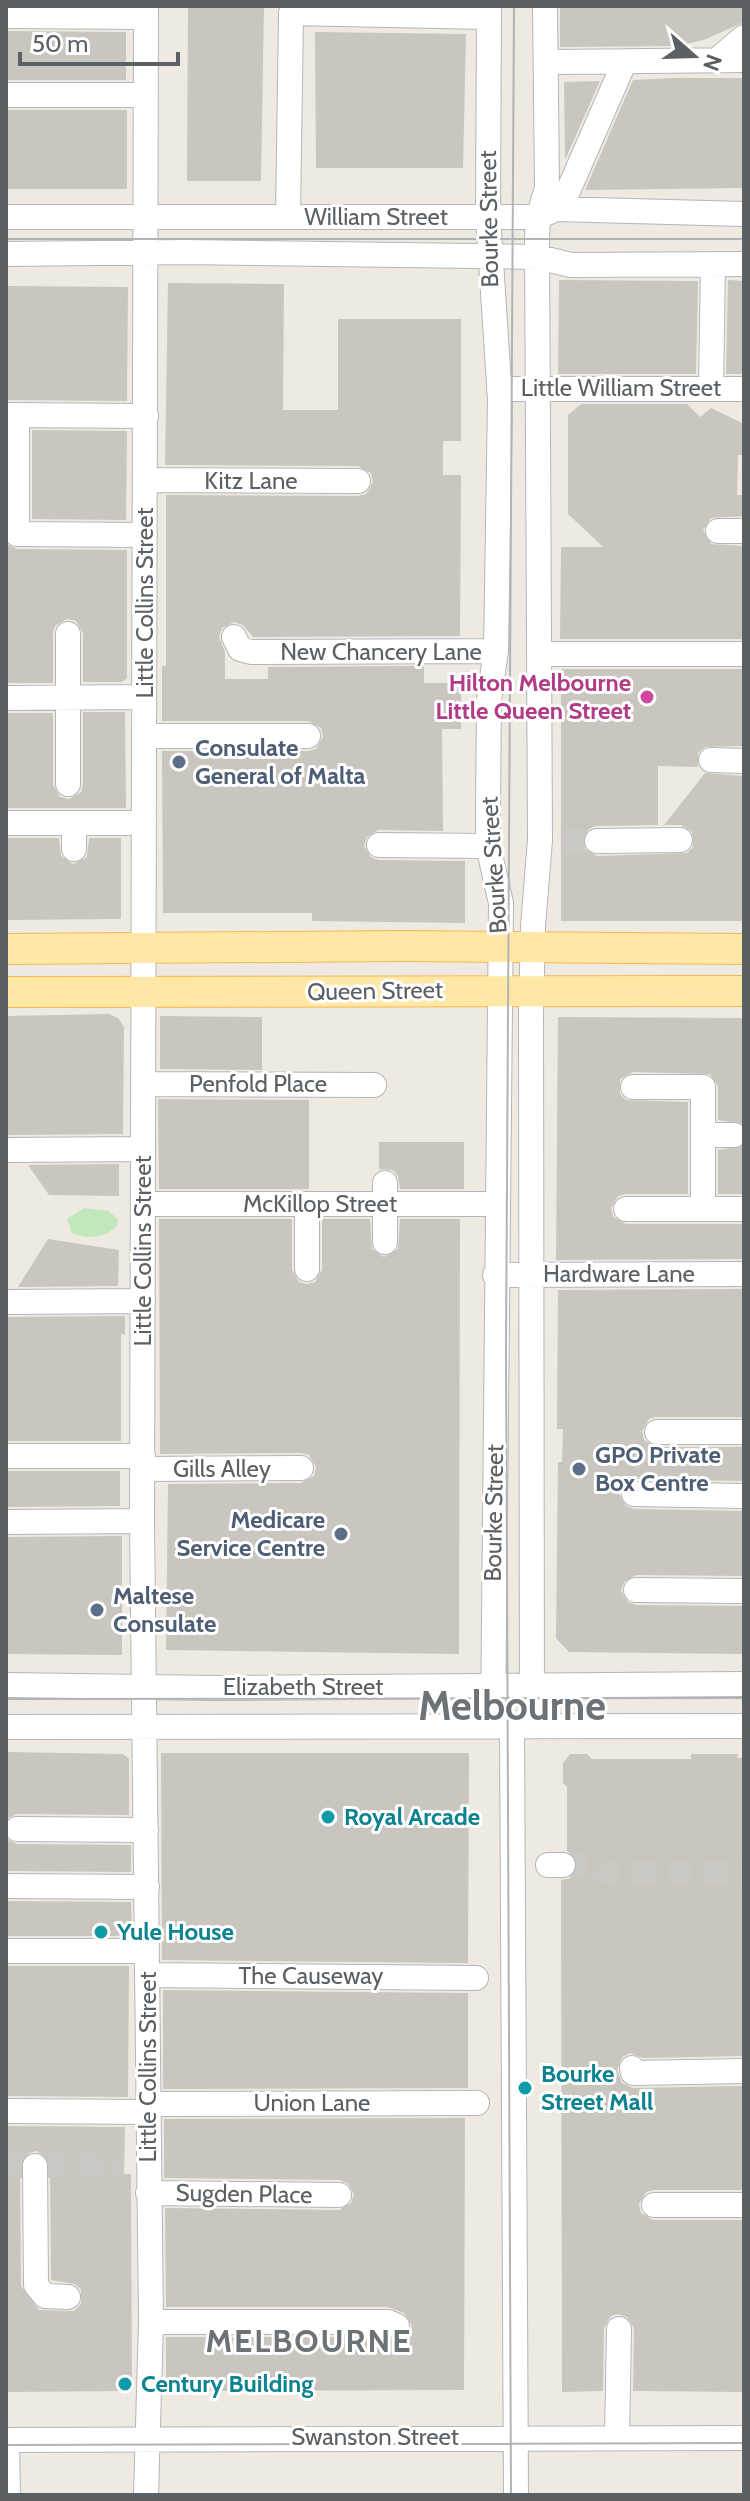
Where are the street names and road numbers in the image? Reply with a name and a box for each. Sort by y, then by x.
street label: Bourke Street [473,150,504,288]
street label: William Street [304,202,448,231]
street label: Little William Street [521,373,721,402]
street label: Kitz Lane [204,466,298,495]
street label: Little Collins Street [130,507,159,699]
street label: New Chancery Lane [280,637,482,666]
street label: Bourke Street [474,796,513,935]
street label: Queen Street [307,975,443,1006]
street label: Penfold Place [189,1069,327,1098]
street label: Little Collins Street [128,1155,157,1347]
street label: McKillop Street [243,1189,397,1218]
street label: Hardware Lane [543,1259,695,1288]
street label: Bourke Street [478,1444,509,1582]
street label: Gills Alley [173,1454,271,1483]
street label: Elizabeth Street [223,1672,383,1701]
street label: The Causeway [239,1961,383,1990]
street label: Little Collins Street [133,1971,162,2163]
street label: Union Lane [254,2088,370,2117]
street label: Sugden Place [175,2178,313,2209]
street label: Swanston Street [291,2422,459,2451]

